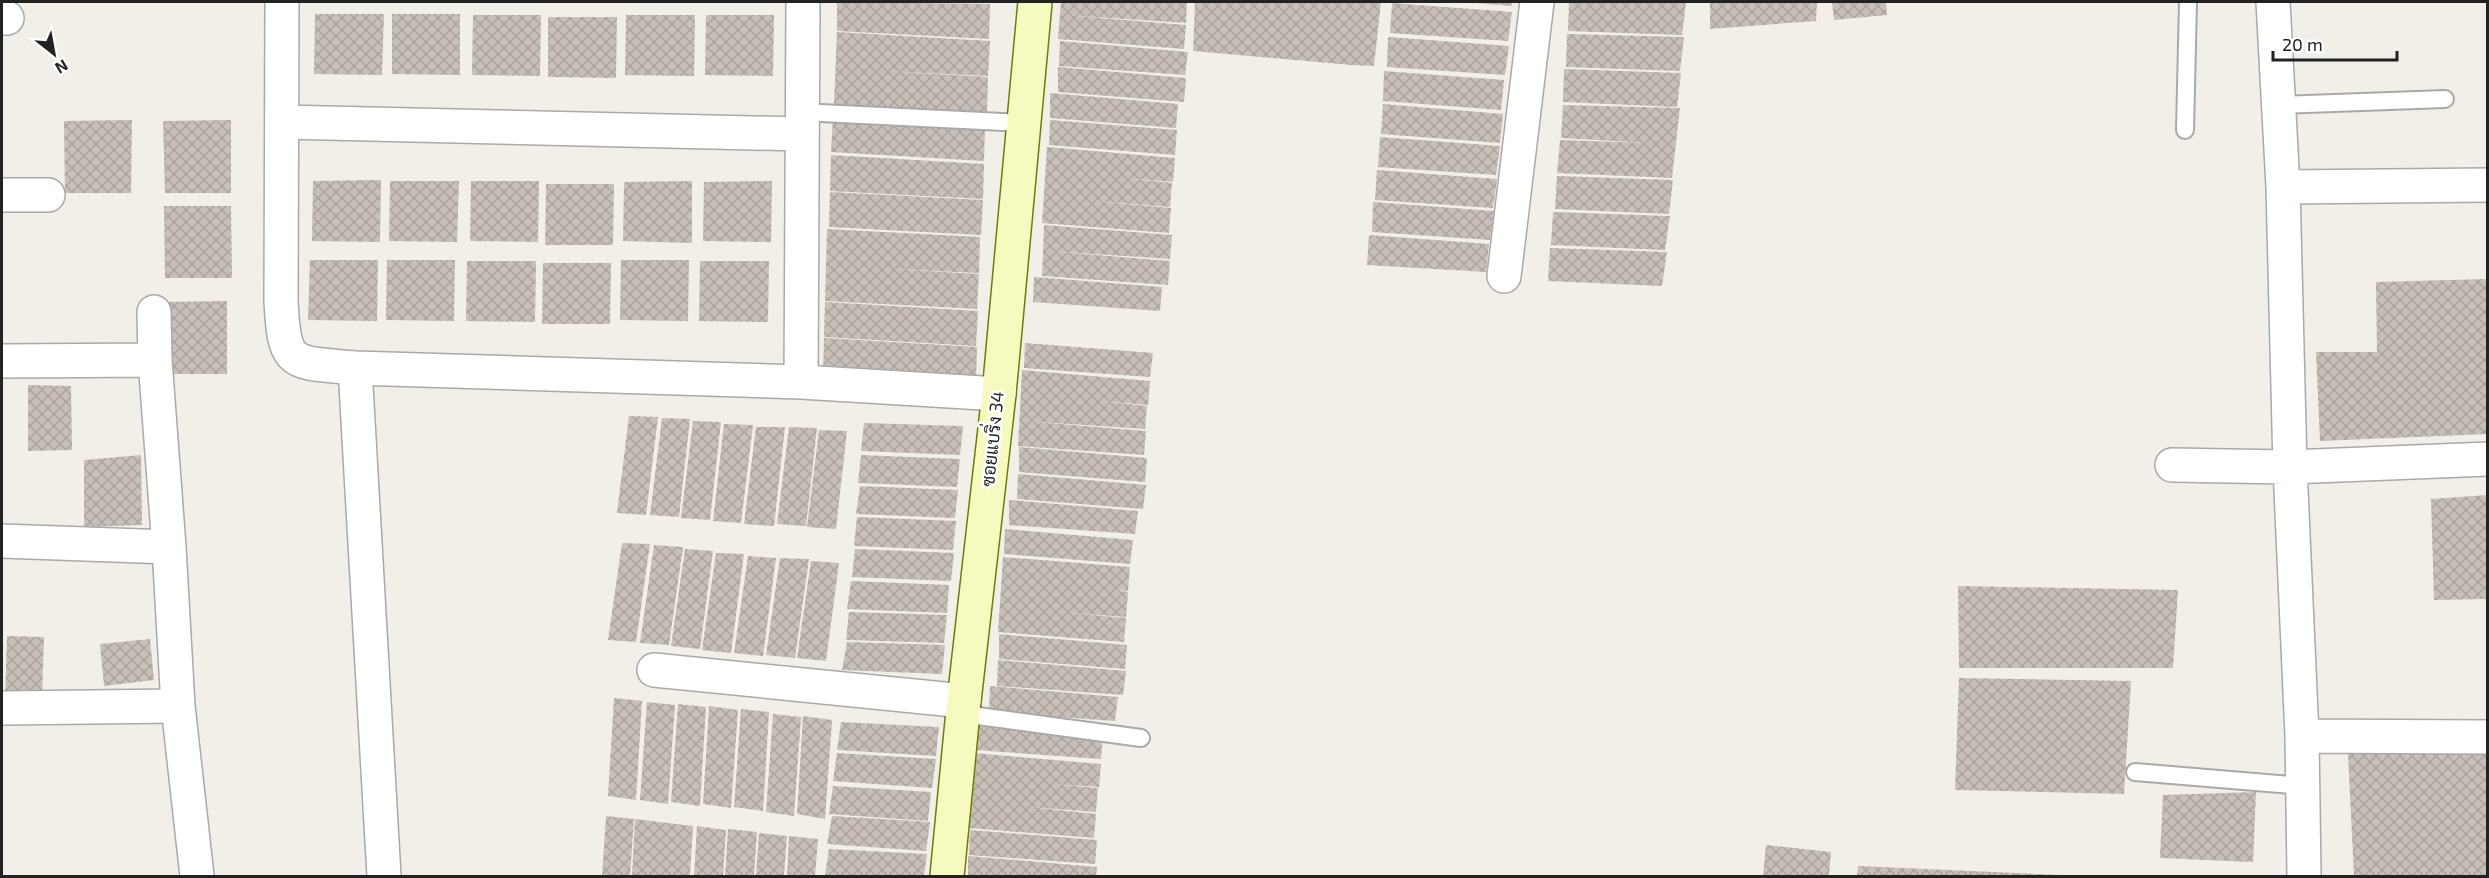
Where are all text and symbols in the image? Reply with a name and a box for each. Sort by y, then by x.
north arrow [24,24,84,84]
scale bar [2273,24,2398,62]
text: 20 m [2282,33,2323,55]
text: N [52,56,72,78]
street label: ซอยแบริ่ง 34 [973,390,1008,488]

